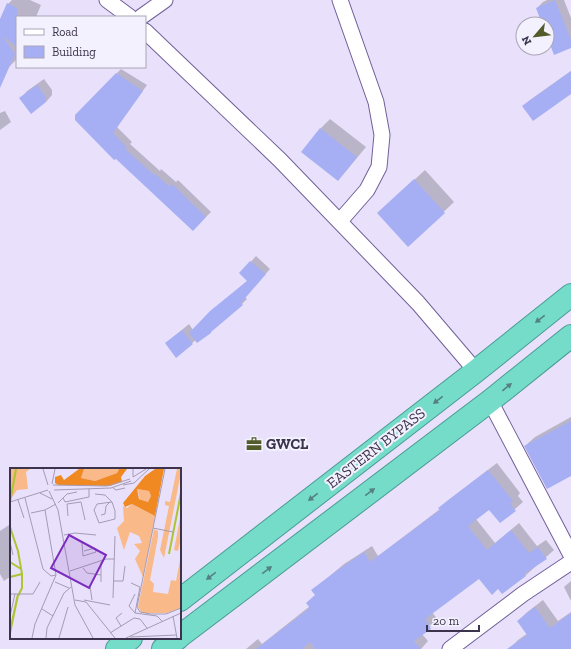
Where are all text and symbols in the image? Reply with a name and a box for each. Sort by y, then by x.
legend [16,16,146,68]
north arrow [515,16,555,56]
text: Road [52,25,78,39]
text: N [519,33,534,47]
text: Building [52,45,96,59]
one-way arrow [535,315,546,324]
one-way arrow [502,383,513,392]
one-way arrow [433,395,444,404]
street label: EASTERN BYPASS [323,404,429,492]
office icon: GWCL [245,435,263,453]
place label: GWCL [266,435,309,453]
inset map [10,468,181,639]
one-way arrow [365,488,376,496]
one-way arrow [308,492,319,501]
one-way arrow [261,566,272,575]
one-way arrow [205,572,216,581]
scale bar [427,607,479,633]
text: 20 m [433,614,460,628]

